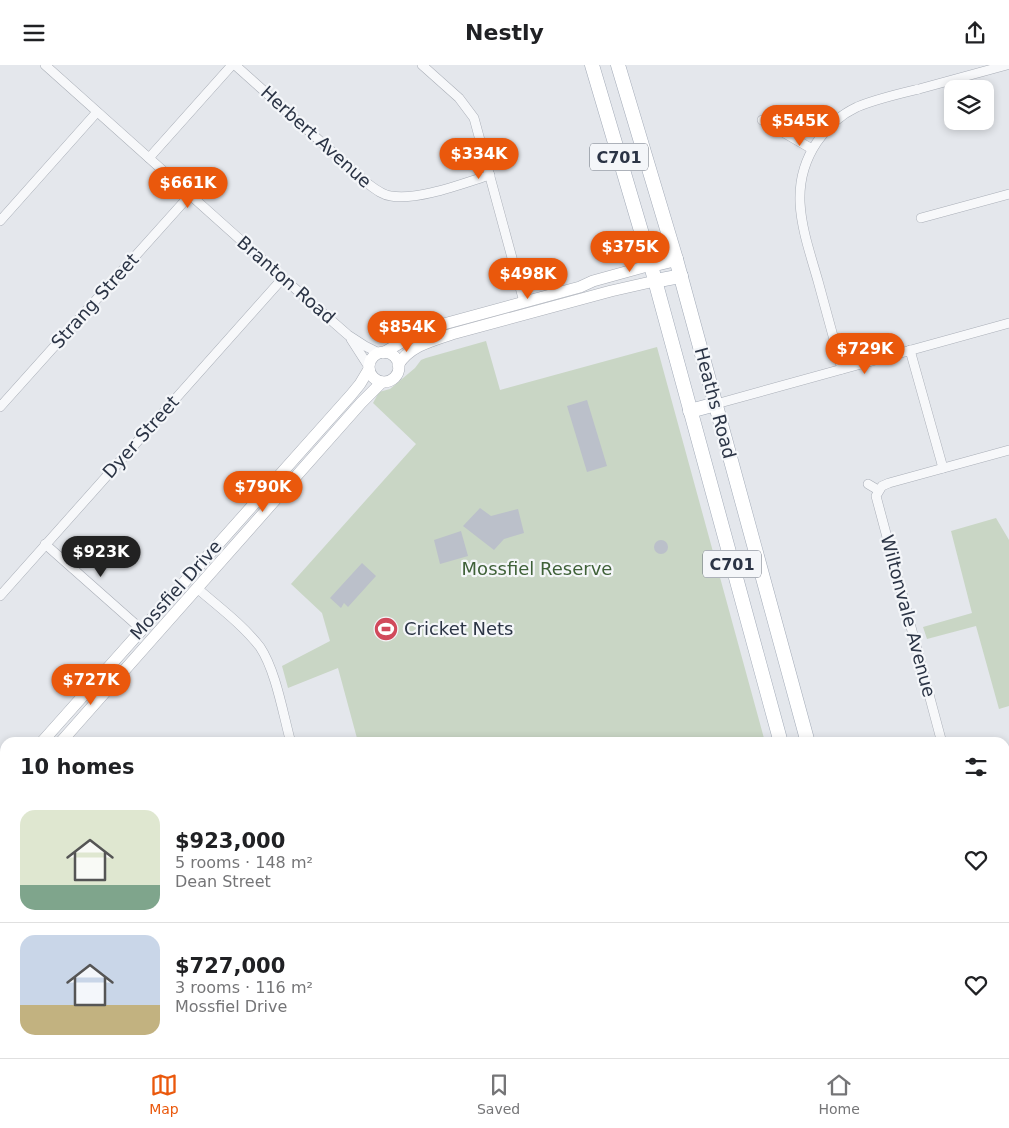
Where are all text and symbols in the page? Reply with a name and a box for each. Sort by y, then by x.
icon: menu [20,19,48,47]
icon: share [961,19,989,47]
text: Nestly [465,20,544,45]
map controls [944,80,994,130]
button: layers [944,80,994,130]
street label: Herbert Avenue [257,81,376,192]
pin: $545K [765,104,835,147]
text: $545K [772,111,828,130]
pin: $334K [444,137,514,180]
road number: C701 [590,143,648,170]
text: $334K [451,144,507,163]
pin: $661K [153,167,223,209]
text: $661K [160,173,216,192]
street label: Branton Road [233,231,339,328]
pin: $375K [595,231,665,273]
text: $375K [602,237,658,256]
street label: Strang Street [47,249,143,352]
pin: $498K [493,257,563,300]
text: $498K [500,264,556,283]
pin: $854K [372,311,442,353]
text: $854K [379,317,435,336]
pin: $729K [830,333,900,375]
text: $729K [837,339,893,358]
street label: Heaths Road [691,345,740,461]
street label: Dyer Street [98,391,183,482]
pin: $790K [228,471,298,513]
text: $790K [235,477,291,496]
street label: Wiltonvale Avenue [877,532,940,699]
pin: $923K [66,535,136,578]
street label: Mossfiel Drive [126,536,226,644]
text: $923K [73,542,129,561]
road number: C701 [703,551,761,577]
park label: Mossfiel Reserve [462,558,612,579]
sports icon: Cricket Nets [373,616,399,642]
place label: Cricket Nets [404,618,513,639]
pin: $727K [56,663,126,706]
text: $727K [63,670,119,689]
icon: filters [962,753,990,781]
text: 10 homes [20,755,135,779]
text: $923,000 [175,829,285,853]
icon: home [60,830,120,890]
icon: heart [962,846,990,874]
text: 5 rooms · 148 m² [175,853,313,872]
text: Dean Street [175,872,271,891]
text: $727,000 [175,954,285,978]
icon: home [60,955,120,1015]
icon: heart [962,971,990,999]
text: 3 rooms · 116 m² [175,978,313,997]
text: Mossfiel Drive [175,997,287,1016]
tab: Map [149,1071,179,1117]
tab: Saved [477,1071,520,1117]
tab: Home [819,1071,860,1117]

